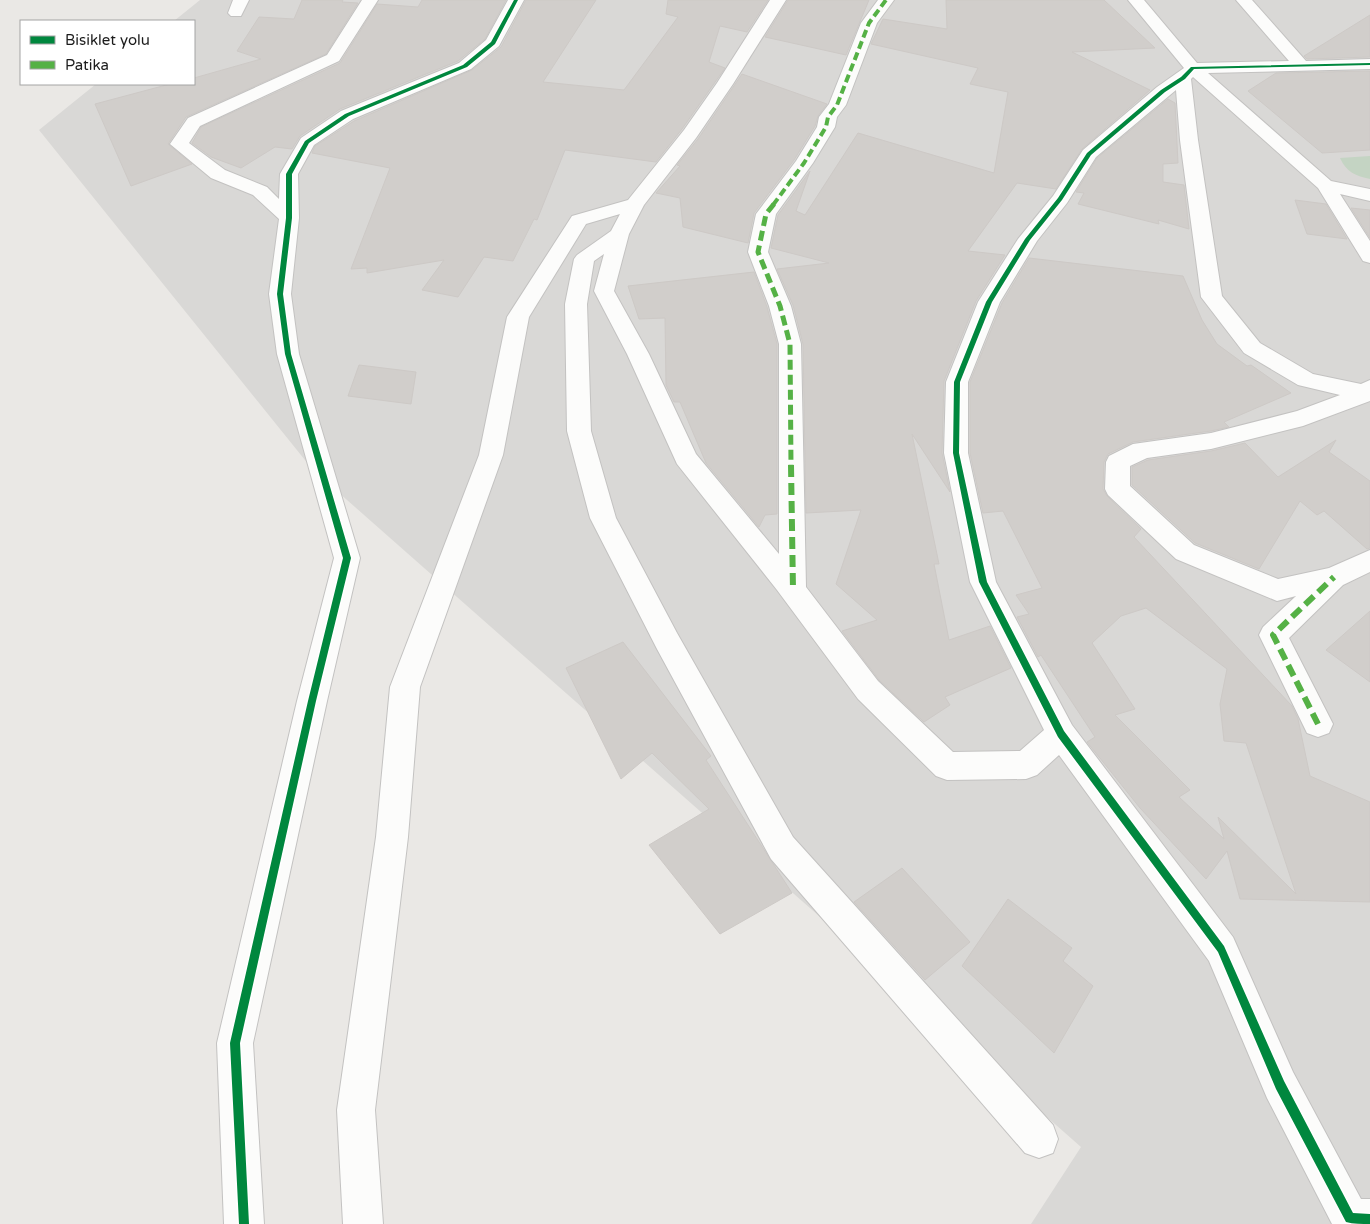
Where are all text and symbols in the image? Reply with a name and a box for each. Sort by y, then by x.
legend [20,20,195,85]
text: Bisiklet yolu [65,31,150,49]
text: Patika [65,56,109,74]

